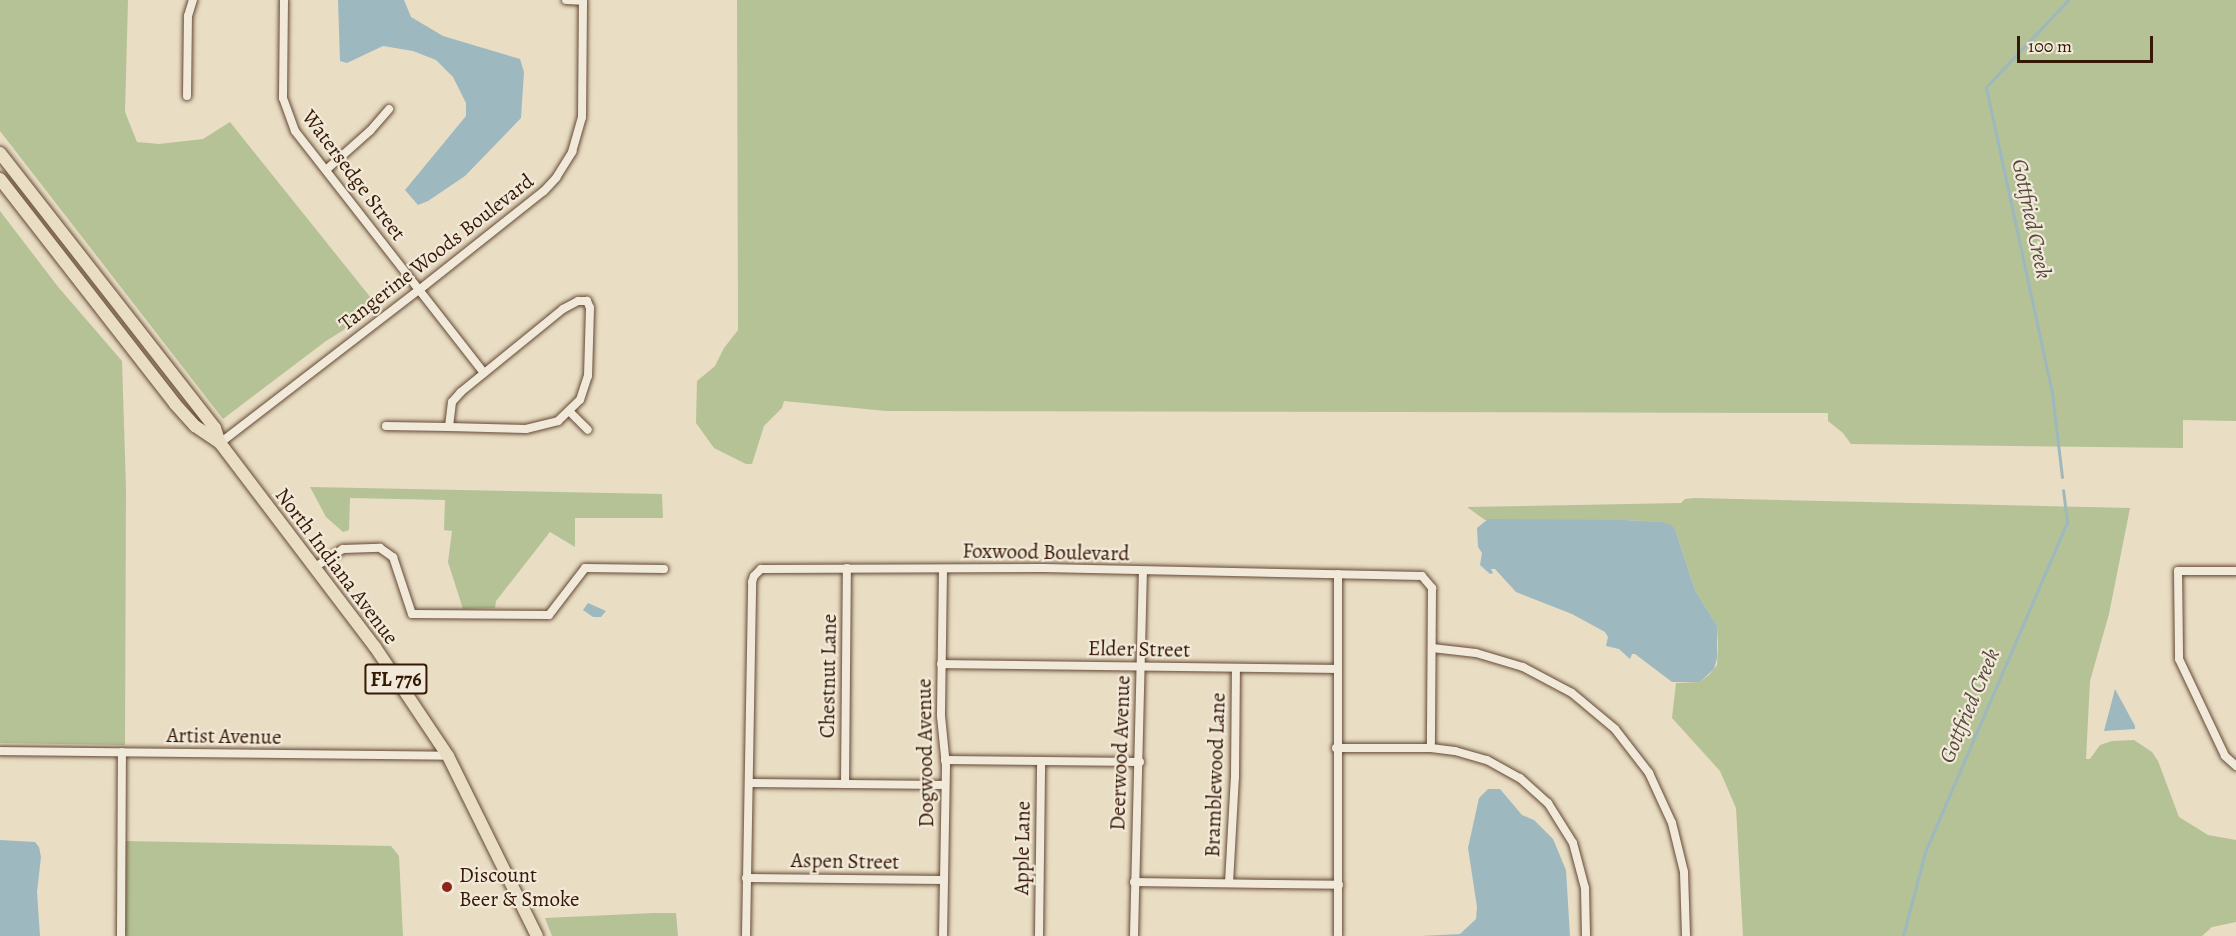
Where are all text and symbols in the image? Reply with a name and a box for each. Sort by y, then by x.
scale bar [2020,24,2156,62]
text: 100 m [2028,34,2072,58]
street label: Watersedge Street [297,105,411,245]
water label: Gottfried Creek [2005,157,2057,281]
street label: Tangerine Woods Boulevard [334,168,538,336]
street label: North Indiana Avenue [270,483,404,649]
street label: Foxwood Boulevard [962,538,1130,566]
street label: Chestnut Lane [814,614,842,738]
street label: Elder Street [1088,636,1190,662]
water label: Gottfried Creek [1934,645,2006,767]
road number: FL 776 [363,662,429,696]
street label: Deerwood Avenue [1105,675,1135,831]
street label: Dogwood Avenue [911,678,939,828]
street label: Bramblewood Lane [1200,692,1230,858]
street label: Artist Avenue [166,722,282,750]
street label: Apple Lane [1009,801,1035,895]
street label: Aspen Street [791,847,899,875]
place label: Discount Beer & Smoke [459,862,579,912]
marker: Discount Beer & Smoke [440,880,454,894]

